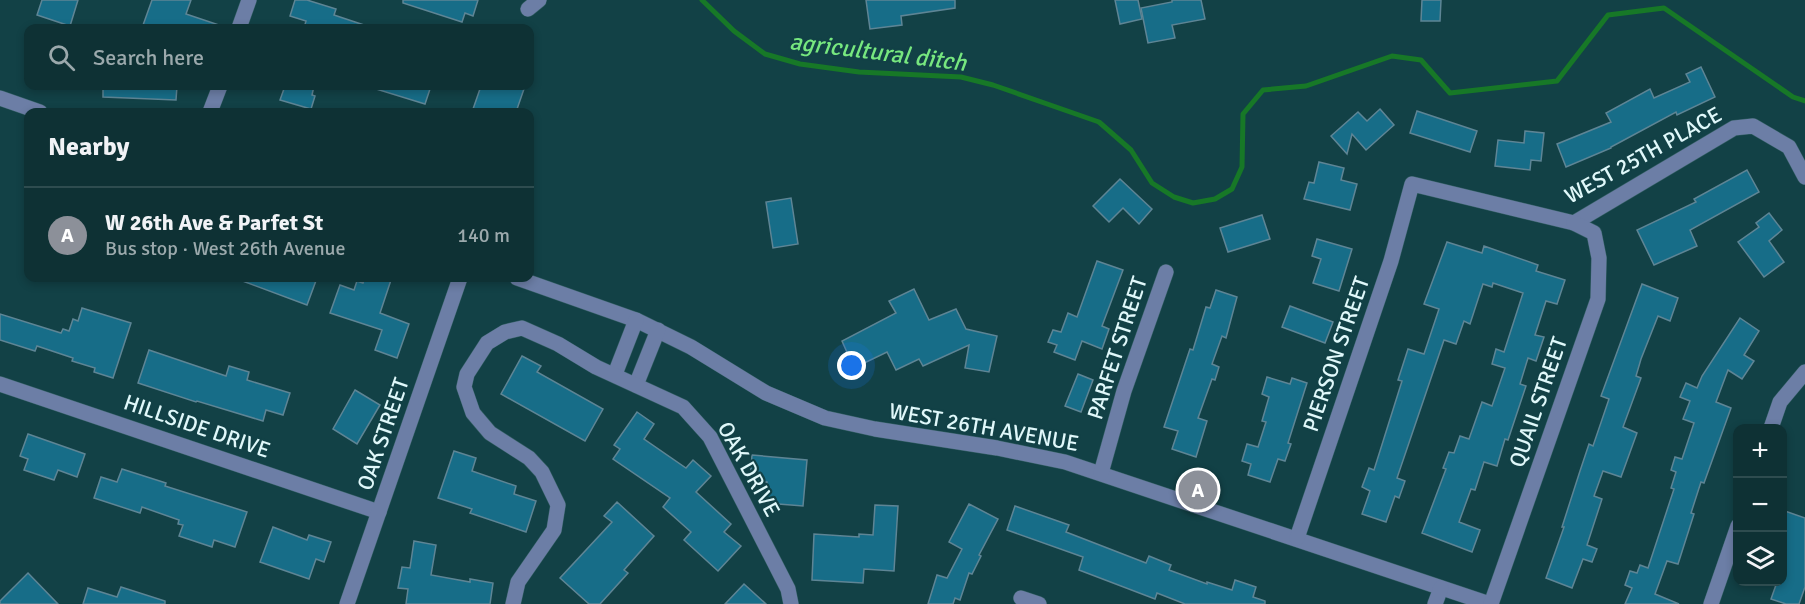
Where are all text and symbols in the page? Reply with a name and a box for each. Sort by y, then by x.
search box [24,24,534,90]
water label: agricultural ditch [788,26,969,78]
icon: search [45,41,78,74]
text: Search here [93,44,204,71]
street label: WEST 25TH PLACE [1560,101,1726,209]
text: Nearby [48,131,129,163]
text: W 26th Ave & Parfet St [105,209,323,236]
text: A [61,223,74,248]
text: 140 m [457,223,510,248]
text: Bus stop · West 26th Avenue [105,236,345,261]
street label: PARFET STREET [1081,273,1153,423]
street label: PIERSON STREET [1297,273,1375,435]
street label: QUAIL STREET [1503,333,1573,471]
your location [837,351,866,380]
street label: OAK STREET [351,374,415,494]
street label: HILLSIDE DRIVE [120,388,274,464]
street label: WEST 26TH AVENUE [887,397,1081,457]
street label: OAK DRIVE [712,417,786,521]
map controls [1733,424,1787,586]
button: + [1733,424,1787,478]
pin: A [1178,468,1218,512]
button: − [1733,478,1787,532]
button: layers [1733,532,1787,586]

